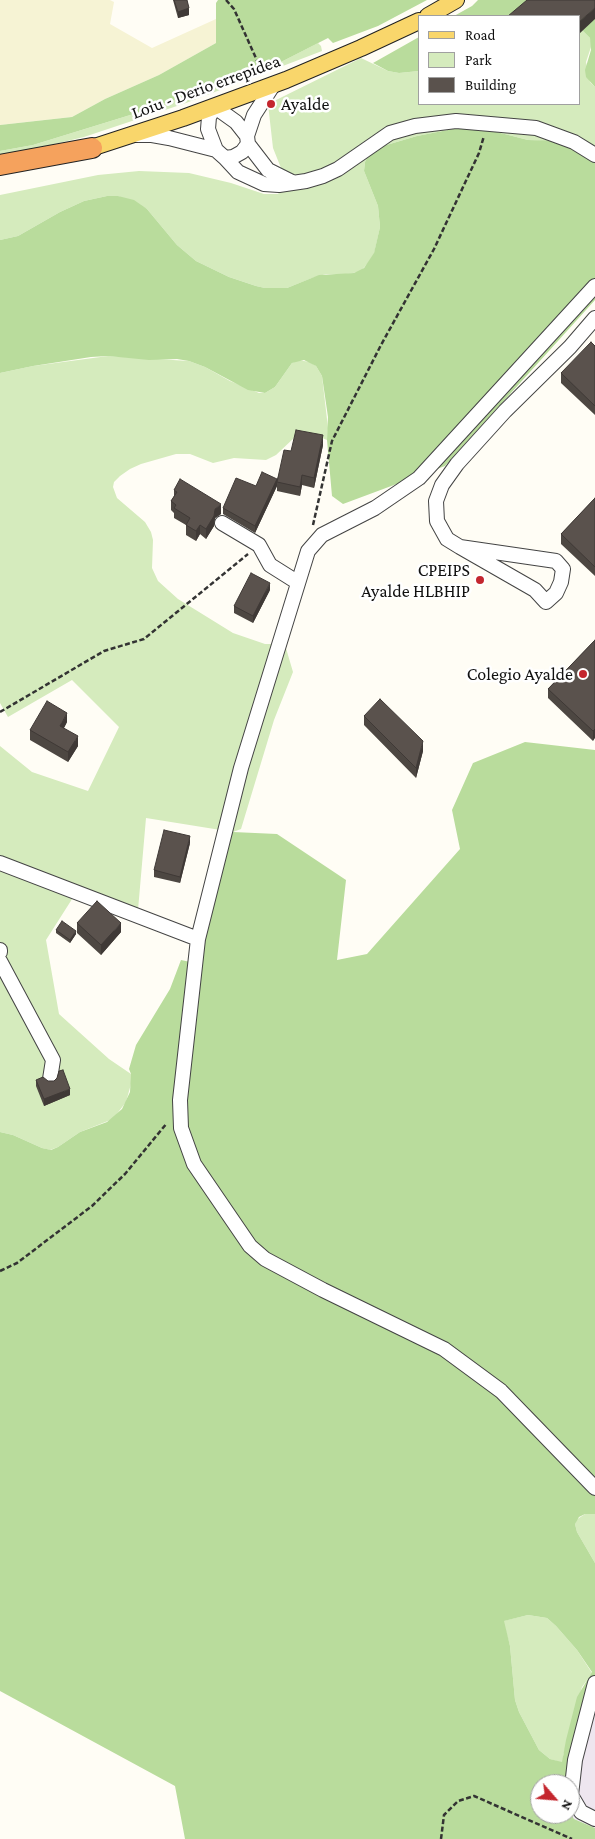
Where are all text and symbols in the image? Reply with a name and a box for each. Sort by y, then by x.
legend [418,15,580,105]
text: Road [465,27,495,43]
street label: Loiu - Derio errepidea [129,50,283,124]
text: Park [465,52,492,68]
text: Building [465,77,516,93]
place label: Ayalde [281,93,329,115]
marker: Ayalde [265,98,277,110]
place label: CPEIPS Ayalde HLBHIP [361,559,470,602]
marker: CPEIPS Ayalde HLBHIP [474,574,486,586]
place label: Colegio Ayalde [467,663,573,685]
marker: Colegio Ayalde [577,668,589,680]
north arrow [530,1774,580,1824]
text: N [558,1797,577,1813]

